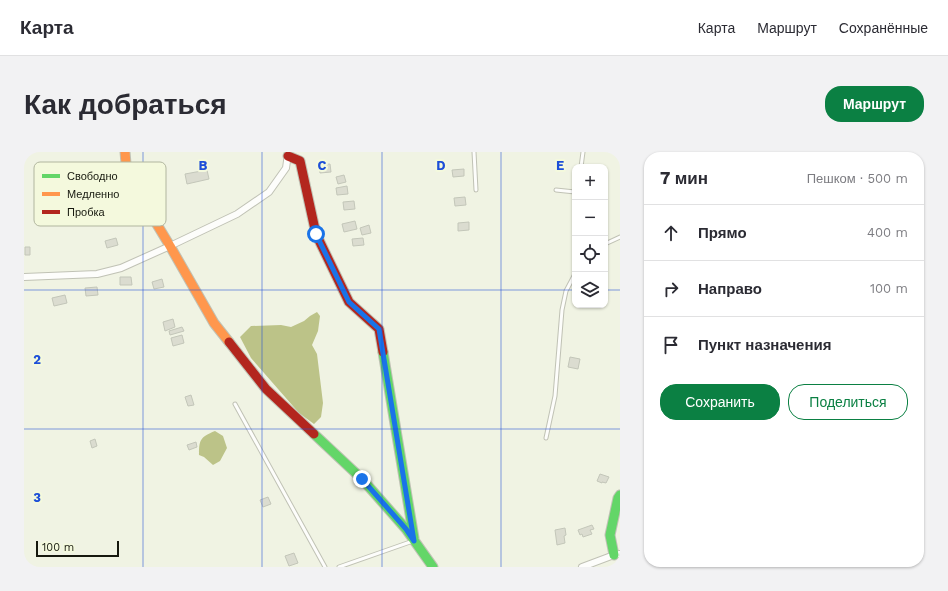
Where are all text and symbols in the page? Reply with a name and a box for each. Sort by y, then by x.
text: Карта [20,16,74,39]
text: Карта [698,20,735,36]
text: Маршрут [757,20,817,36]
text: Сохранённые [839,20,928,36]
button: Маршрут [825,86,924,122]
text: Как добраться [24,88,227,121]
text: B [199,158,208,173]
text: C [318,158,327,173]
text: D [436,158,446,173]
text: E [556,158,564,173]
legend [34,162,166,226]
map controls [572,164,608,308]
button: + [572,164,608,200]
text: 7 мин [660,168,708,188]
text: Свободно [67,170,118,183]
text: Пешком · 500 m [807,171,908,186]
text: Медленно [67,188,119,201]
button: − [572,200,608,236]
text: Пробка [67,206,105,219]
icon: ahead [660,222,682,244]
text: Прямо [698,224,747,242]
route start [307,225,325,243]
text: 400 m [867,225,908,240]
button: locate [572,236,608,272]
button: layers [572,272,608,308]
icon: right [660,278,682,300]
text: Направо [698,280,762,298]
text: 100 m [870,281,908,296]
icon: arrive [660,334,682,356]
text: Пункт назначения [698,336,831,354]
text: 2 [33,352,41,367]
button: Сохранить [660,384,780,420]
button: Поделиться [788,384,908,420]
route end [353,470,371,488]
text: 3 [33,490,41,505]
scale bar [36,539,119,558]
text: 100 m [42,541,74,554]

